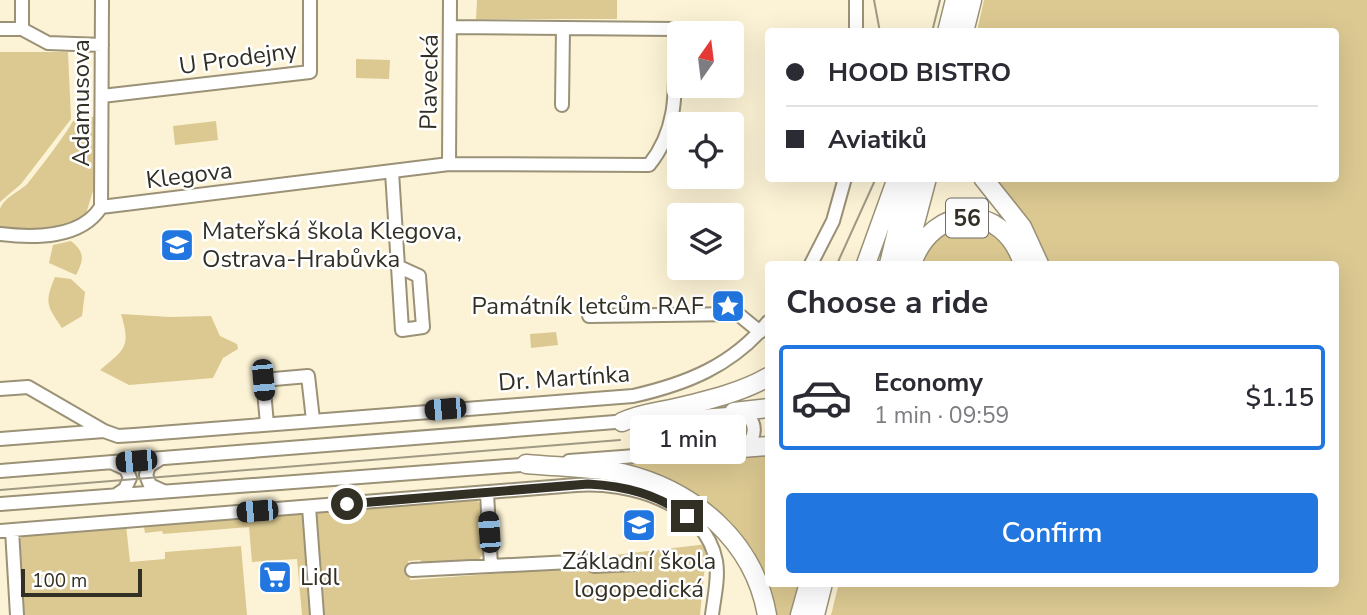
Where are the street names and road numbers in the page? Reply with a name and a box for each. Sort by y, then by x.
street label: U Prodejny [177,34,300,82]
street label: Plavecká [412,34,446,130]
street label: Adamusova [65,39,97,167]
street label: Klegova [144,154,234,196]
road number: 56 [946,198,988,238]
street label: Dr. Martínka [497,357,631,399]

